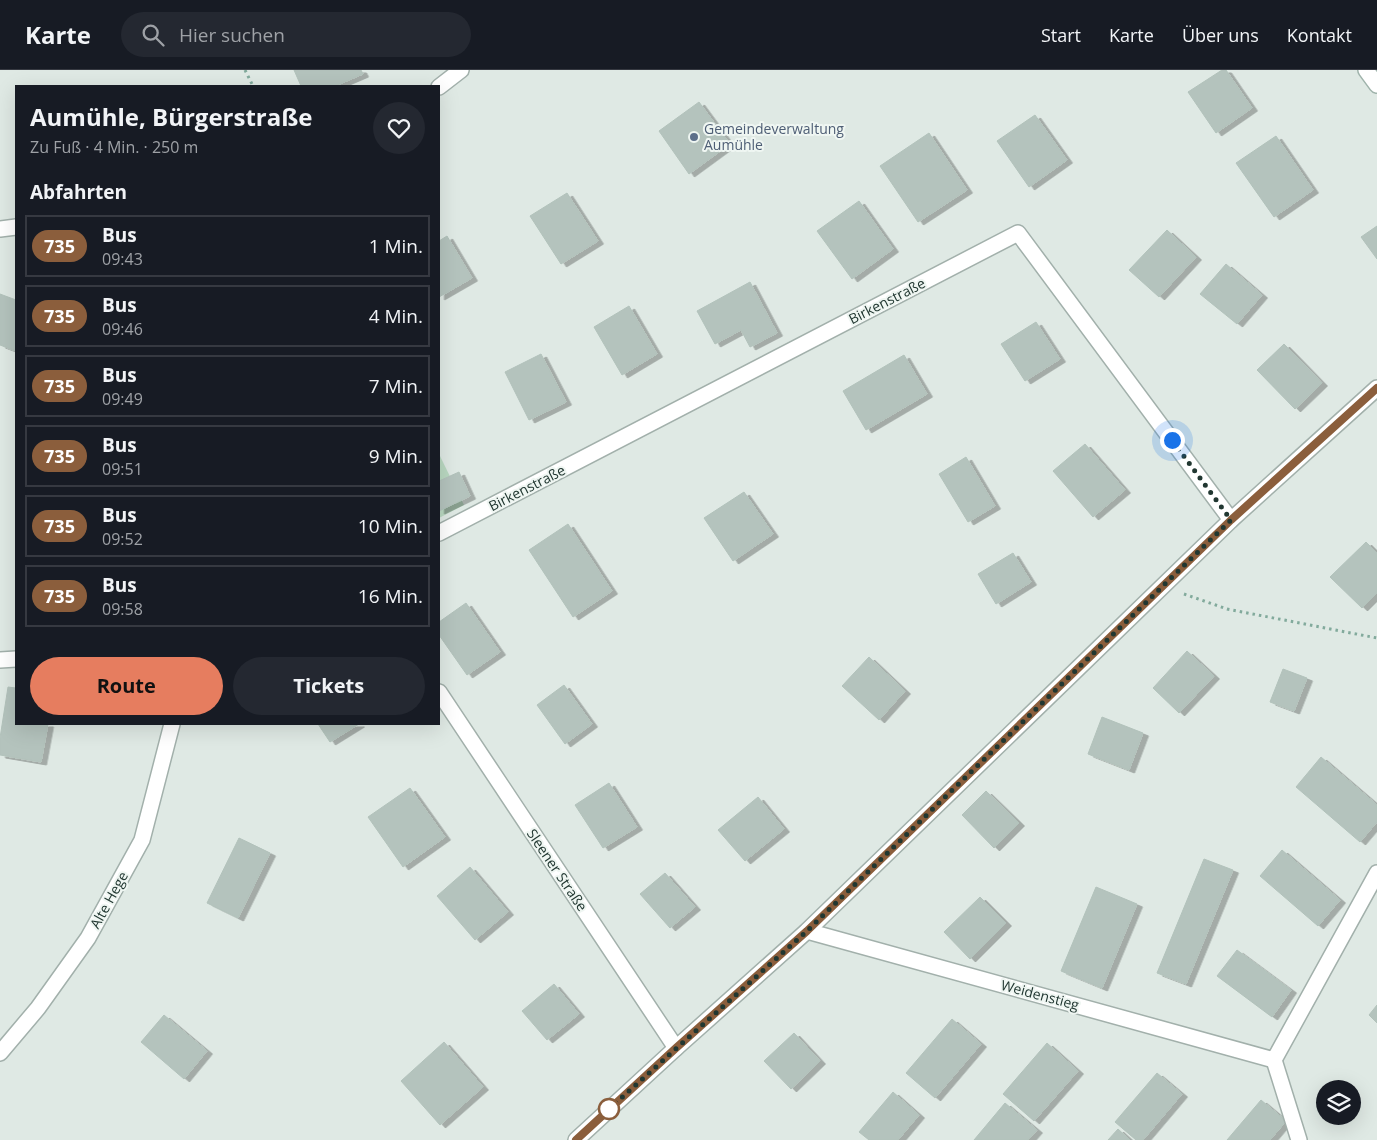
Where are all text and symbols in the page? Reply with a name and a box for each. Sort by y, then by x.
search box [121,12,471,57]
text: Karte [25,18,91,51]
icon: search [139,21,167,49]
text: Hier suchen [179,22,285,48]
text: Start [1041,23,1081,47]
text: Karte [1109,23,1154,47]
text: Über uns [1182,23,1259,47]
text: Kontakt [1287,23,1352,47]
text: Aumühle, Bürgerstraße [30,100,312,133]
button: heart [373,102,425,154]
place label: Gemeindeverwaltung Aumühle [704,119,844,154]
marker: Gemeindeverwaltung Aumühle [688,131,700,143]
text: Zu Fuß · 4 Min. · 250 m [30,136,198,158]
text: Abfahrten [30,179,127,205]
text: Bus [102,222,137,248]
text: 1 Min. [369,233,423,259]
text: 735 [44,234,75,258]
text: 09:43 [102,248,143,270]
street label: Birkenstraße [845,273,929,328]
text: Bus [102,292,137,318]
text: 4 Min. [369,303,423,329]
text: 735 [44,304,75,328]
text: 09:46 [102,318,143,340]
text: Bus [102,362,137,388]
text: 7 Min. [369,373,423,399]
text: 735 [44,374,75,398]
text: 09:49 [102,388,143,410]
your location [1160,428,1185,453]
text: Bus [102,432,137,458]
text: 9 Min. [369,443,423,469]
text: 735 [44,444,75,468]
text: 09:51 [102,458,143,480]
street label: Birkenstraße [485,460,569,515]
text: Bus [102,502,137,528]
text: 10 Min. [358,513,423,539]
text: 735 [44,514,75,538]
text: 09:52 [102,528,143,550]
text: Bus [102,572,137,598]
text: 16 Min. [358,583,423,609]
text: 735 [44,584,75,608]
text: 09:58 [102,598,143,620]
button: Route [30,657,223,715]
button: Tickets [233,657,425,715]
street label: Sleener Straße [523,825,592,915]
street label: Alte Hege [85,868,132,932]
street label: Weidenstieg [999,975,1082,1014]
map controls [1316,1080,1361,1125]
button: layers [1316,1080,1361,1125]
unlabelled marker [598,1098,620,1120]

